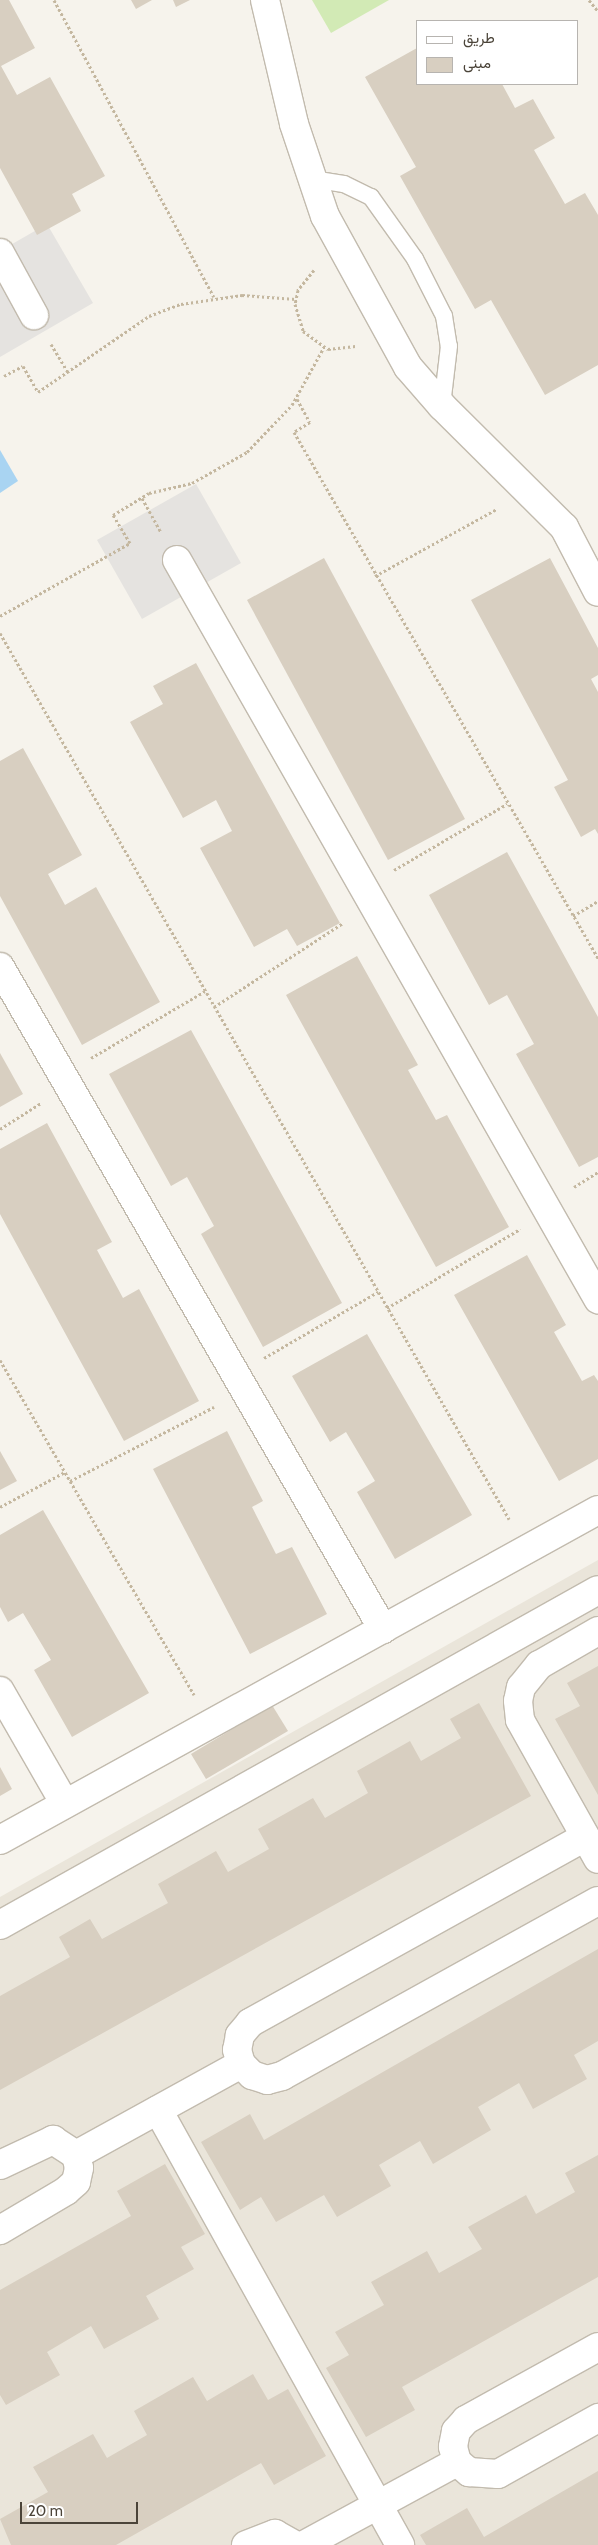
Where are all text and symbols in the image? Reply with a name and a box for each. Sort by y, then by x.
legend [416,20,578,85]
text: طريق [463,29,495,47]
text: مبنى [463,54,491,72]
scale bar [22,2492,140,2524]
text: 20 m [28,2502,63,2520]

